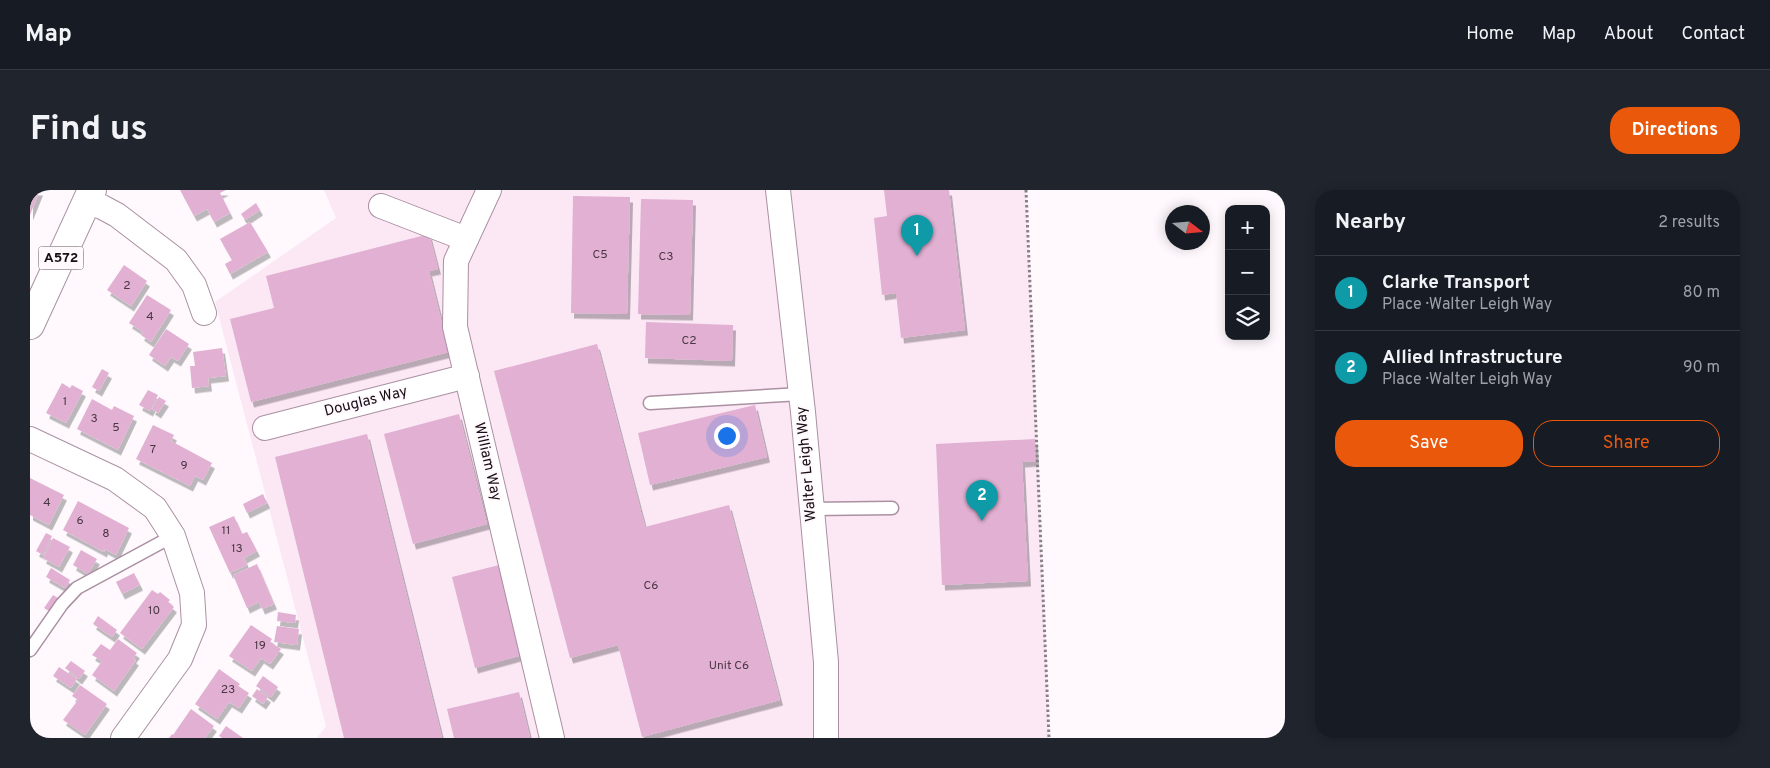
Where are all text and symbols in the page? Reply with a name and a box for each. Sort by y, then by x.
text: Map [25,20,72,50]
text: Home [1466,23,1514,46]
text: Map [1542,23,1576,46]
text: About [1604,23,1653,46]
text: Contact [1681,23,1745,46]
button: Directions [1610,107,1740,154]
text: Find us [30,108,148,152]
north arrow [1165,205,1210,250]
map controls [1225,205,1270,340]
button: + [1225,205,1270,250]
text: Nearby [1335,209,1406,236]
text: 2 results [1658,213,1720,233]
pin: 1 [901,215,933,256]
road number: A572 [38,246,84,270]
house number: C5 [592,247,608,263]
house number: C3 [659,249,674,265]
button: − [1225,250,1270,295]
text: Clarke Transport [1382,271,1530,295]
house number: 2 [123,278,131,294]
text: 1 [1348,283,1354,303]
text: 80 m [1683,283,1720,303]
button: layers [1225,295,1270,340]
text: Place · Walter Leigh Way [1382,295,1552,315]
house number: 4 [146,309,154,325]
house number: C2 [681,333,697,349]
text: Allied Infrastructure [1382,346,1563,370]
text: 2 [1346,358,1356,378]
text: 90 m [1683,358,1720,378]
text: Place · Walter Leigh Way [1382,370,1552,390]
street label: Douglas Way [322,382,410,422]
house number: 1 [63,394,67,410]
street label: Walter Leigh Way [792,406,821,522]
house number: 3 [90,411,98,427]
house number: 5 [112,420,120,436]
button: Save [1335,420,1523,467]
button: Share [1533,420,1720,467]
street label: William Way [469,421,505,503]
your location [714,423,740,449]
house number: 7 [150,442,156,458]
house number: 9 [180,458,188,474]
pin: 2 [966,480,998,521]
house number: 4 [43,495,51,511]
house number: 6 [76,513,84,529]
house number: 11 [222,523,230,539]
house number: 8 [102,526,110,542]
house number: 13 [231,541,243,557]
house number: C6 [644,578,658,594]
house number: 10 [148,603,160,619]
house number: 19 [254,638,266,654]
house number: Unit C6 [709,658,749,674]
house number: 23 [221,682,235,698]

